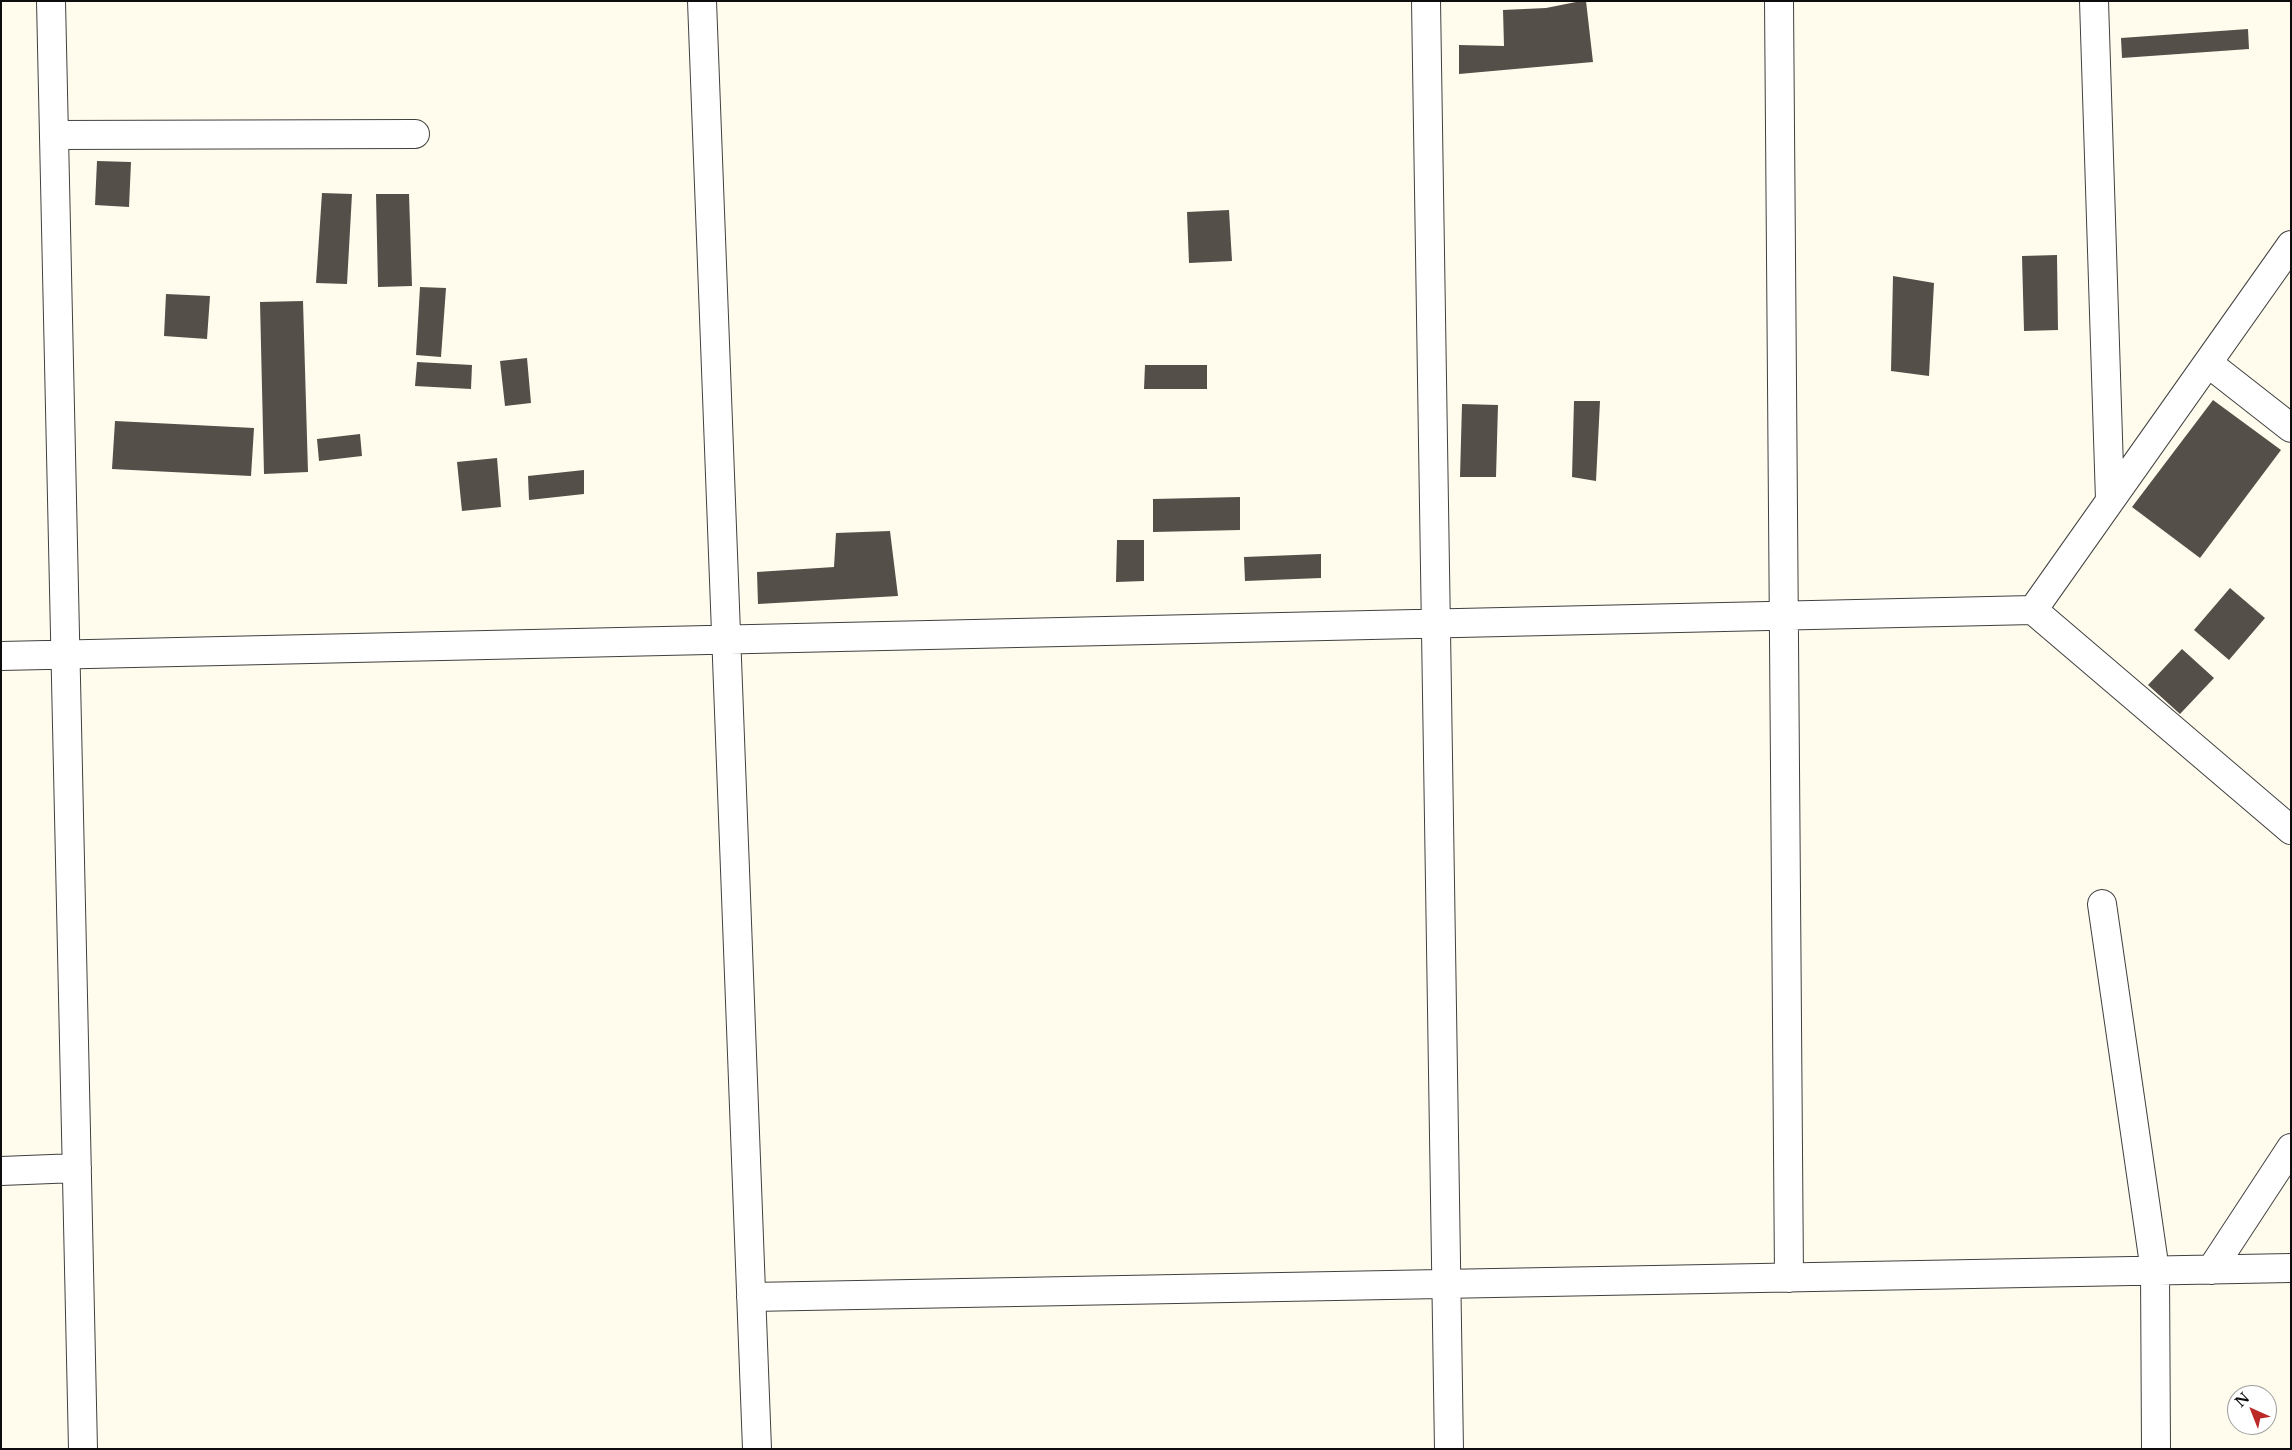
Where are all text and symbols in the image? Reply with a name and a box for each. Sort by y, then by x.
north arrow [2227,1385,2277,1435]
text: N [2231,1389,2253,1411]

